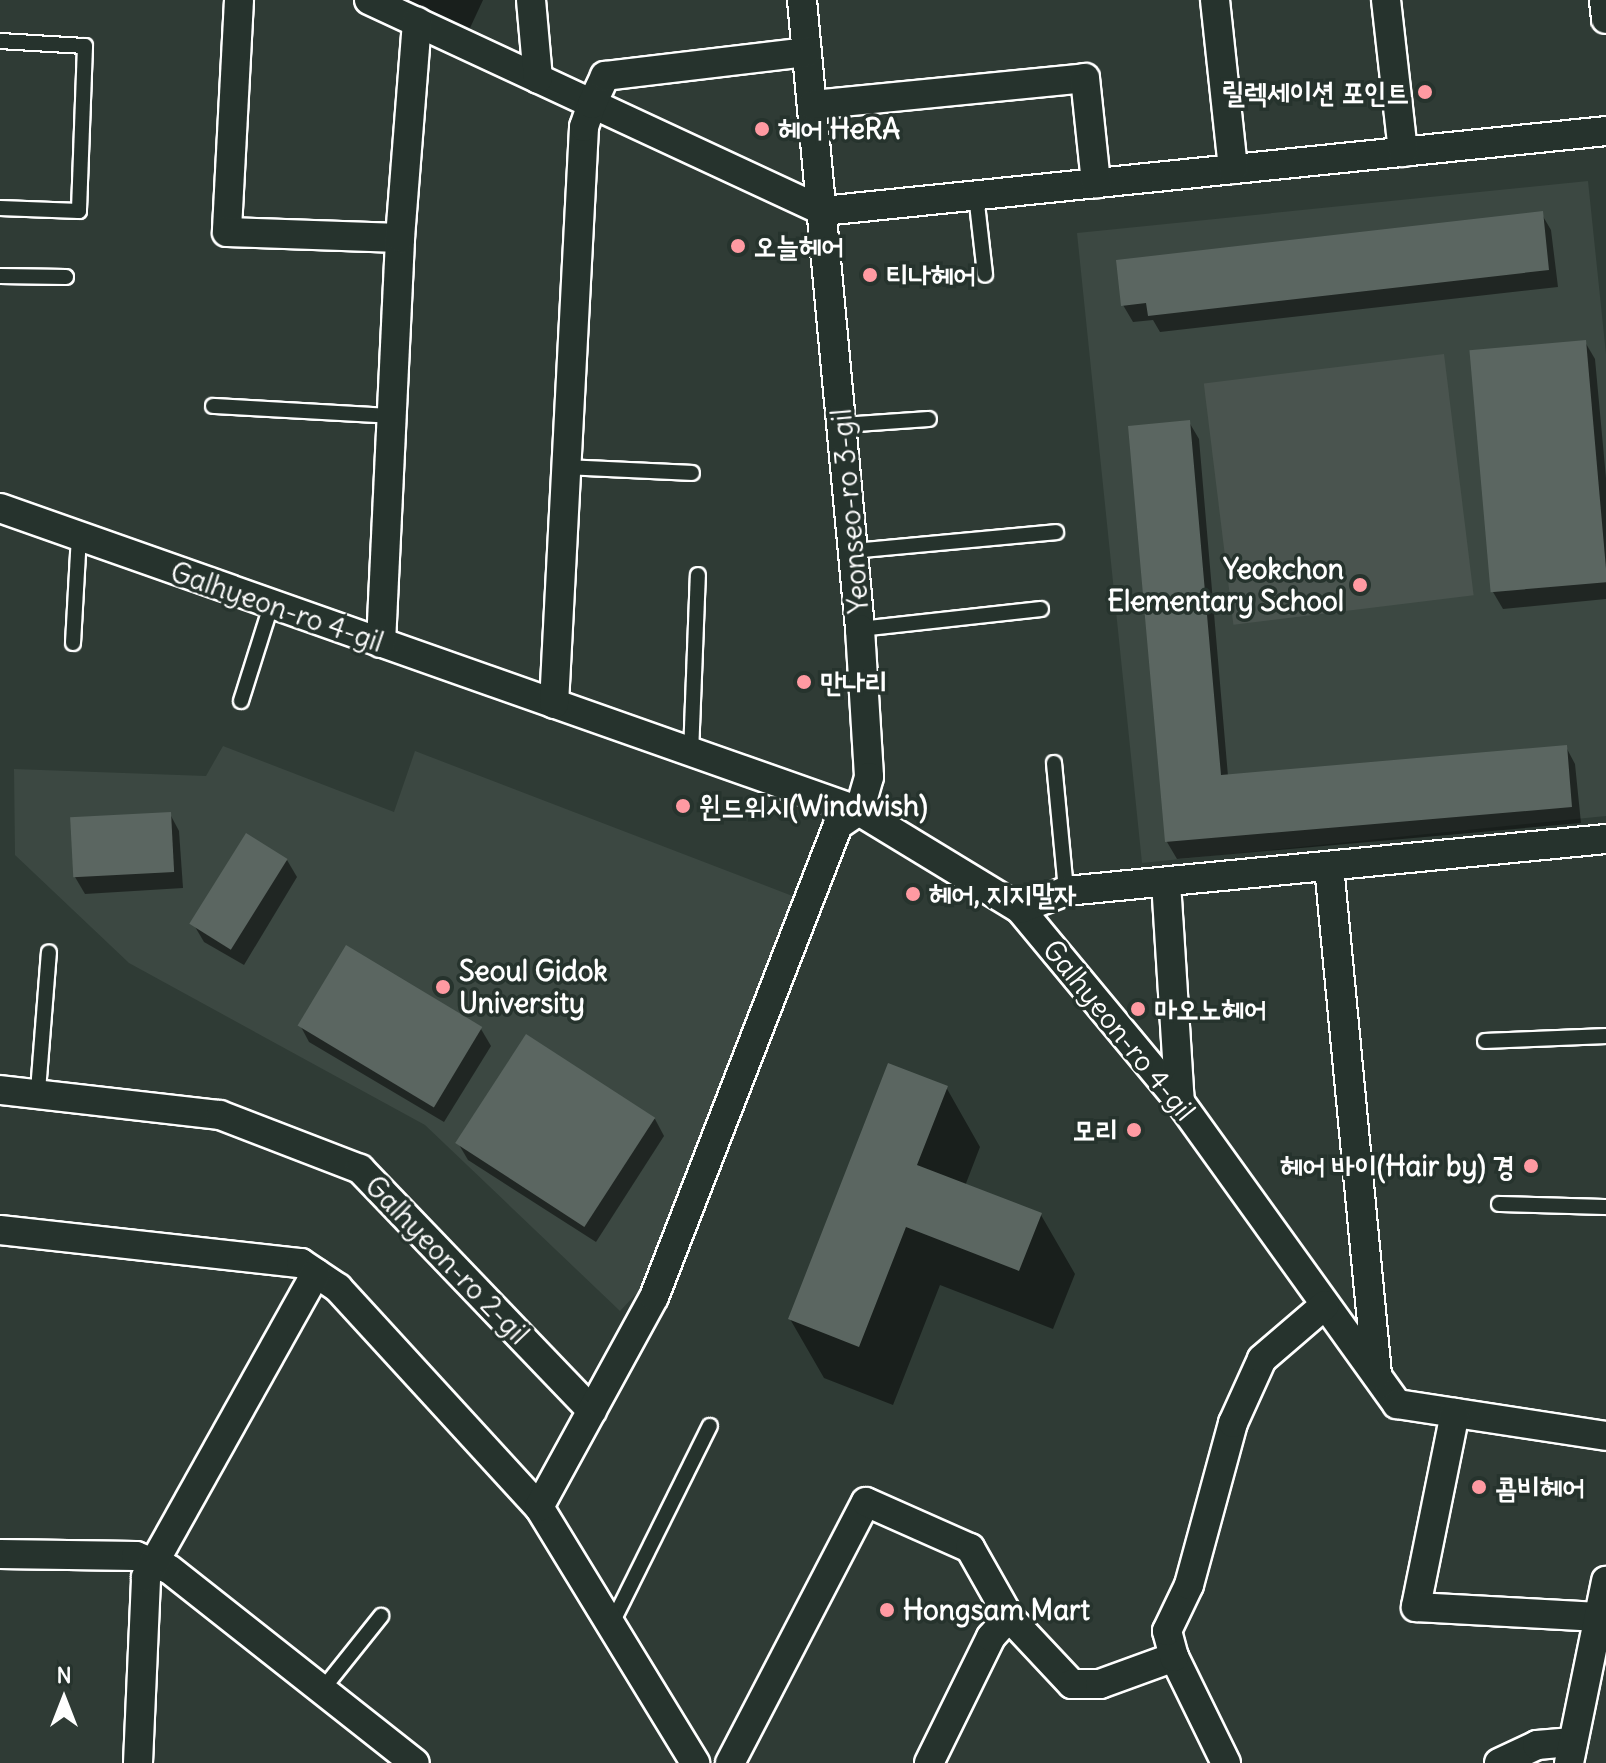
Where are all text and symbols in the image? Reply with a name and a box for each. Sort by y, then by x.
place label: 릴렉세이션 포인트 [1222,75,1409,109]
marker: 릴렉세이션 포인트 [1416,83,1434,101]
place label: 헤어 HeRA [778,112,900,146]
marker: 헤어 HeRA [753,120,771,138]
place label: 오늘헤어 [754,229,844,263]
marker: 오늘헤어 [729,237,747,255]
place label: 티나헤어 [886,258,976,292]
marker: 티나헤어 [861,266,879,284]
street label: Yeonseo-ro 3-gil [824,407,876,615]
place label: Yeokchon Elementary School [1107,552,1344,618]
street label: Galhyeon-ro 4-gil [166,555,388,659]
marker: Yeokchon Elementary School [1351,576,1369,594]
place label: 만나리 [820,665,888,699]
marker: 만나리 [795,673,813,691]
place label: 윈드위시(Windwish) [699,789,928,823]
marker: 윈드위시(Windwish) [674,797,692,815]
place label: 헤어, 지지말자 [929,877,1077,911]
marker: 헤어, 지지말자 [904,885,922,903]
street label: Galhyeon-ro 4-gil [1036,933,1202,1127]
place label: Seoul Gidok University [459,954,608,1020]
marker: Seoul Gidok University [434,978,452,996]
place label: 마오노헤어 [1154,992,1267,1026]
marker: 마오노헤어 [1129,1000,1147,1018]
place label: 모리 [1073,1113,1118,1147]
marker: 모리 [1125,1121,1143,1139]
place label: 헤어 바이(Hair by) 경 [1281,1149,1515,1183]
marker: 헤어 바이(Hair by) 경 [1522,1157,1540,1175]
street label: Galhyeon-ro 2-gil [358,1169,536,1351]
place label: 콤비헤어 [1495,1470,1585,1504]
marker: 콤비헤어 [1470,1478,1488,1496]
place label: Hongsam Mart [903,1593,1090,1627]
marker: Hongsam Mart [878,1601,896,1619]
north arrow [24,1659,104,1739]
text: N [56,1661,72,1689]

